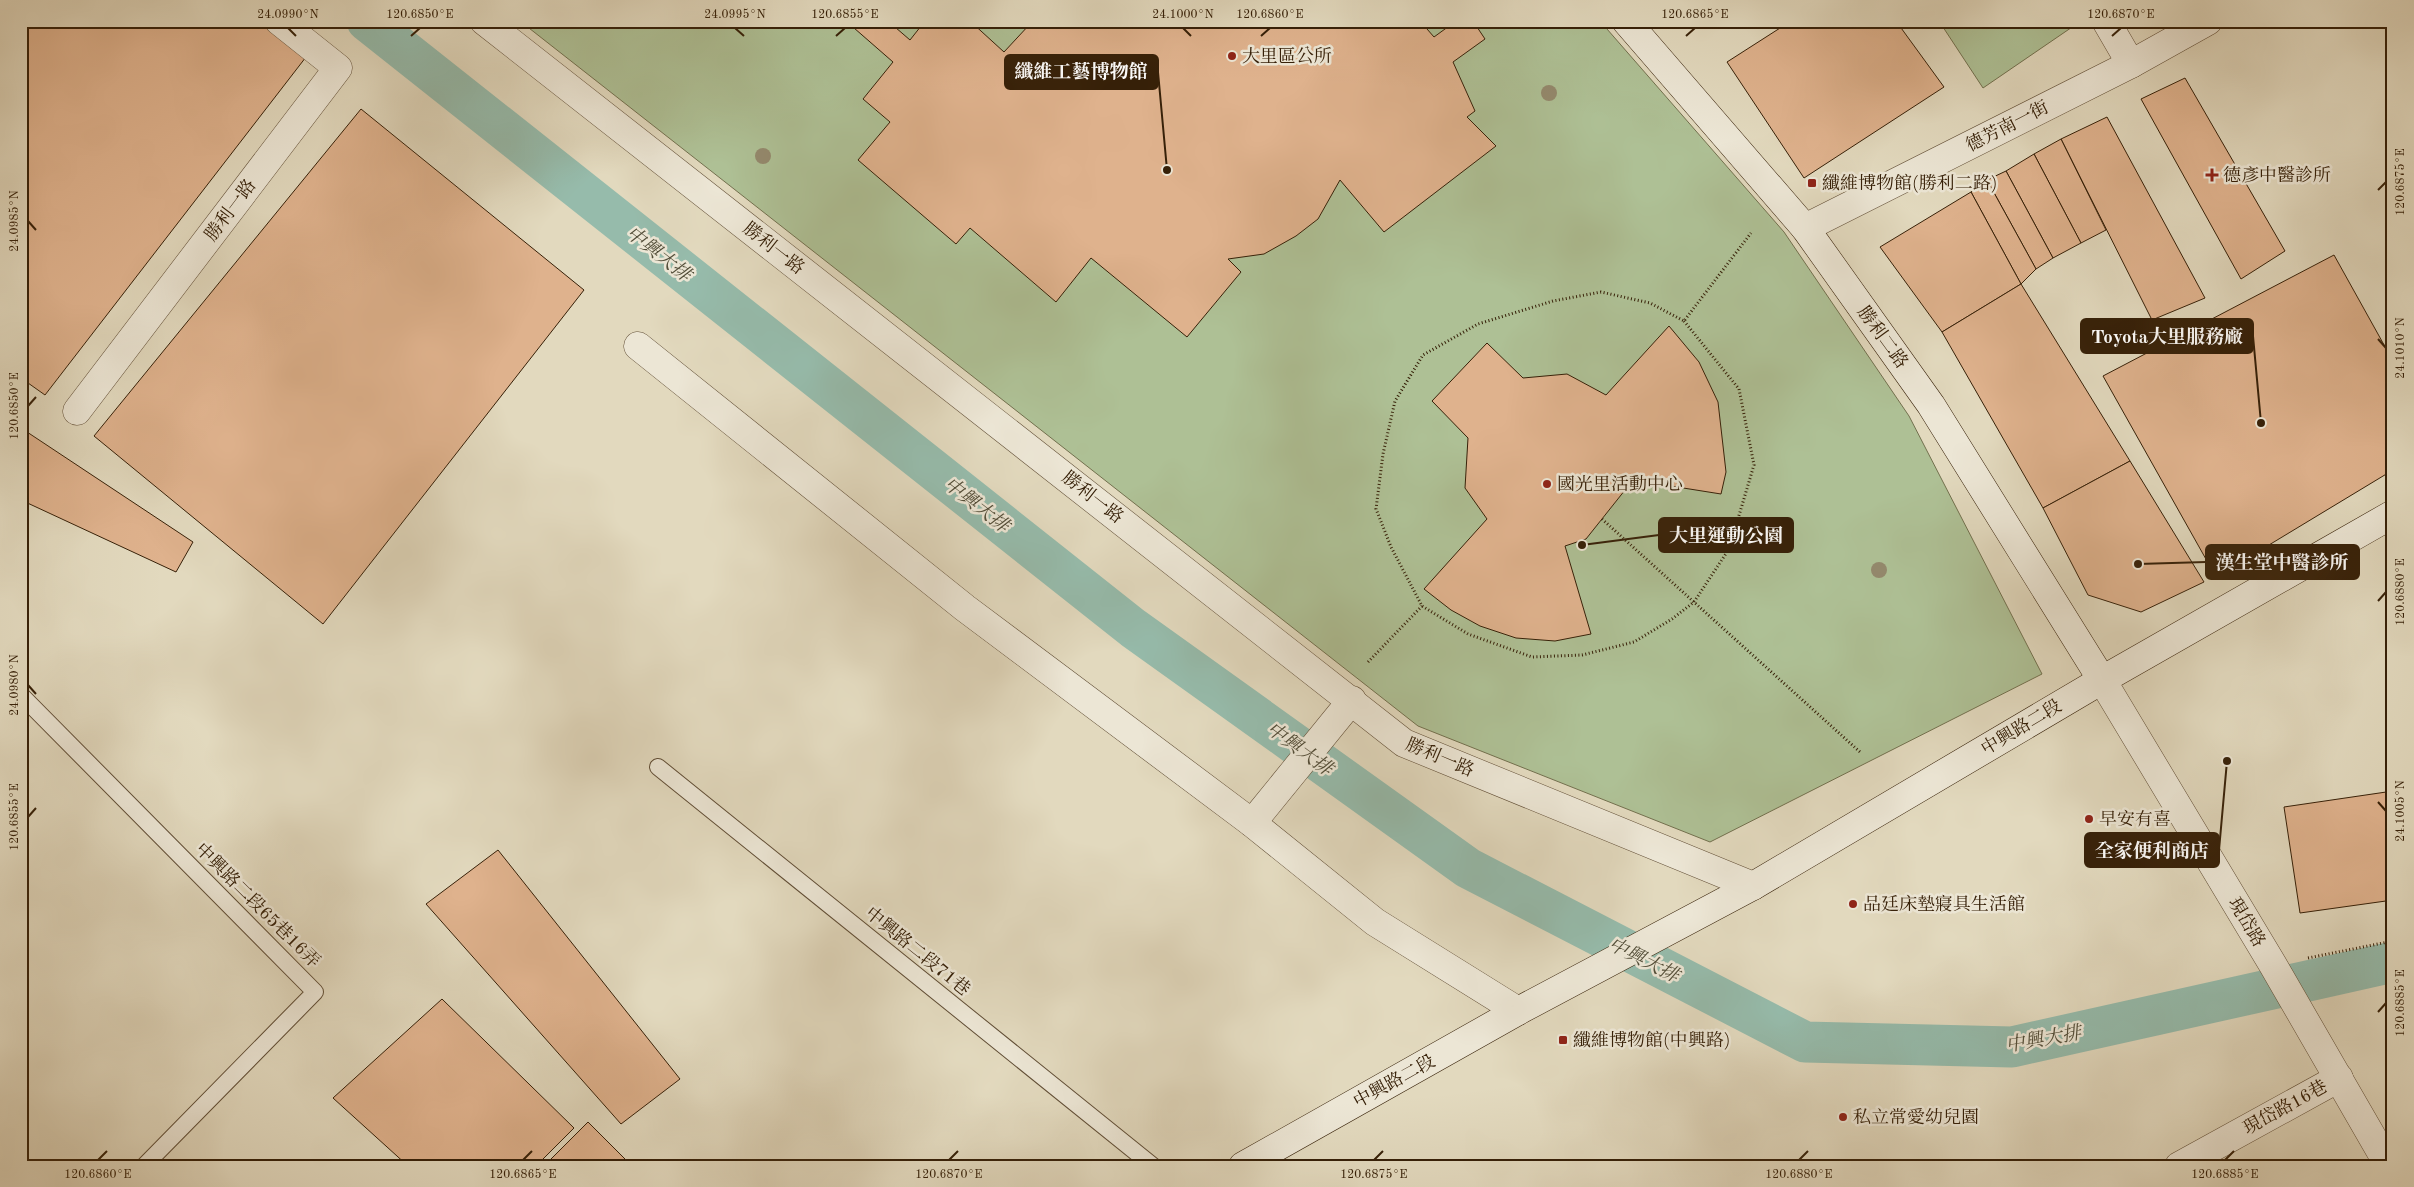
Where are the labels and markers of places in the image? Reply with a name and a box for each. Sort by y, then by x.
place label: 大里區公所 [1242,46,1332,66]
marker: 大里區公所 [1226,50,1238,62]
callout: 纖維工藝博物館 [1005,55,1158,89]
place label: 德彥中醫診所 [2223,165,2331,185]
marker: 德彥中醫診所 [2205,168,2219,182]
place label: 纖維博物館(勝利二路) [1822,173,1997,193]
marker: 纖維博物館(勝利二路) [1806,177,1818,189]
callout: Toyota大里服務廠 [2081,319,2253,353]
place label: 國光里活動中心 [1557,474,1683,494]
marker: 國光里活動中心 [1541,478,1553,490]
callout: 大里運動公園 [1659,518,1793,552]
callout: 漢生堂中醫診所 [2206,545,2359,579]
place label: 早安有喜 [2099,809,2171,829]
marker: 早安有喜 [2083,813,2095,825]
callout: 全家便利商店 [2085,833,2219,867]
place label: 品廷床墊寢具生活館 [1863,894,2025,914]
marker: 品廷床墊寢具生活館 [1847,898,1859,910]
place label: 纖維博物館(中興路) [1573,1030,1730,1050]
marker: 纖維博物館(中興路) [1557,1034,1569,1046]
place label: 私立常愛幼兒園 [1853,1107,1979,1127]
marker: 私立常愛幼兒園 [1837,1111,1849,1123]

